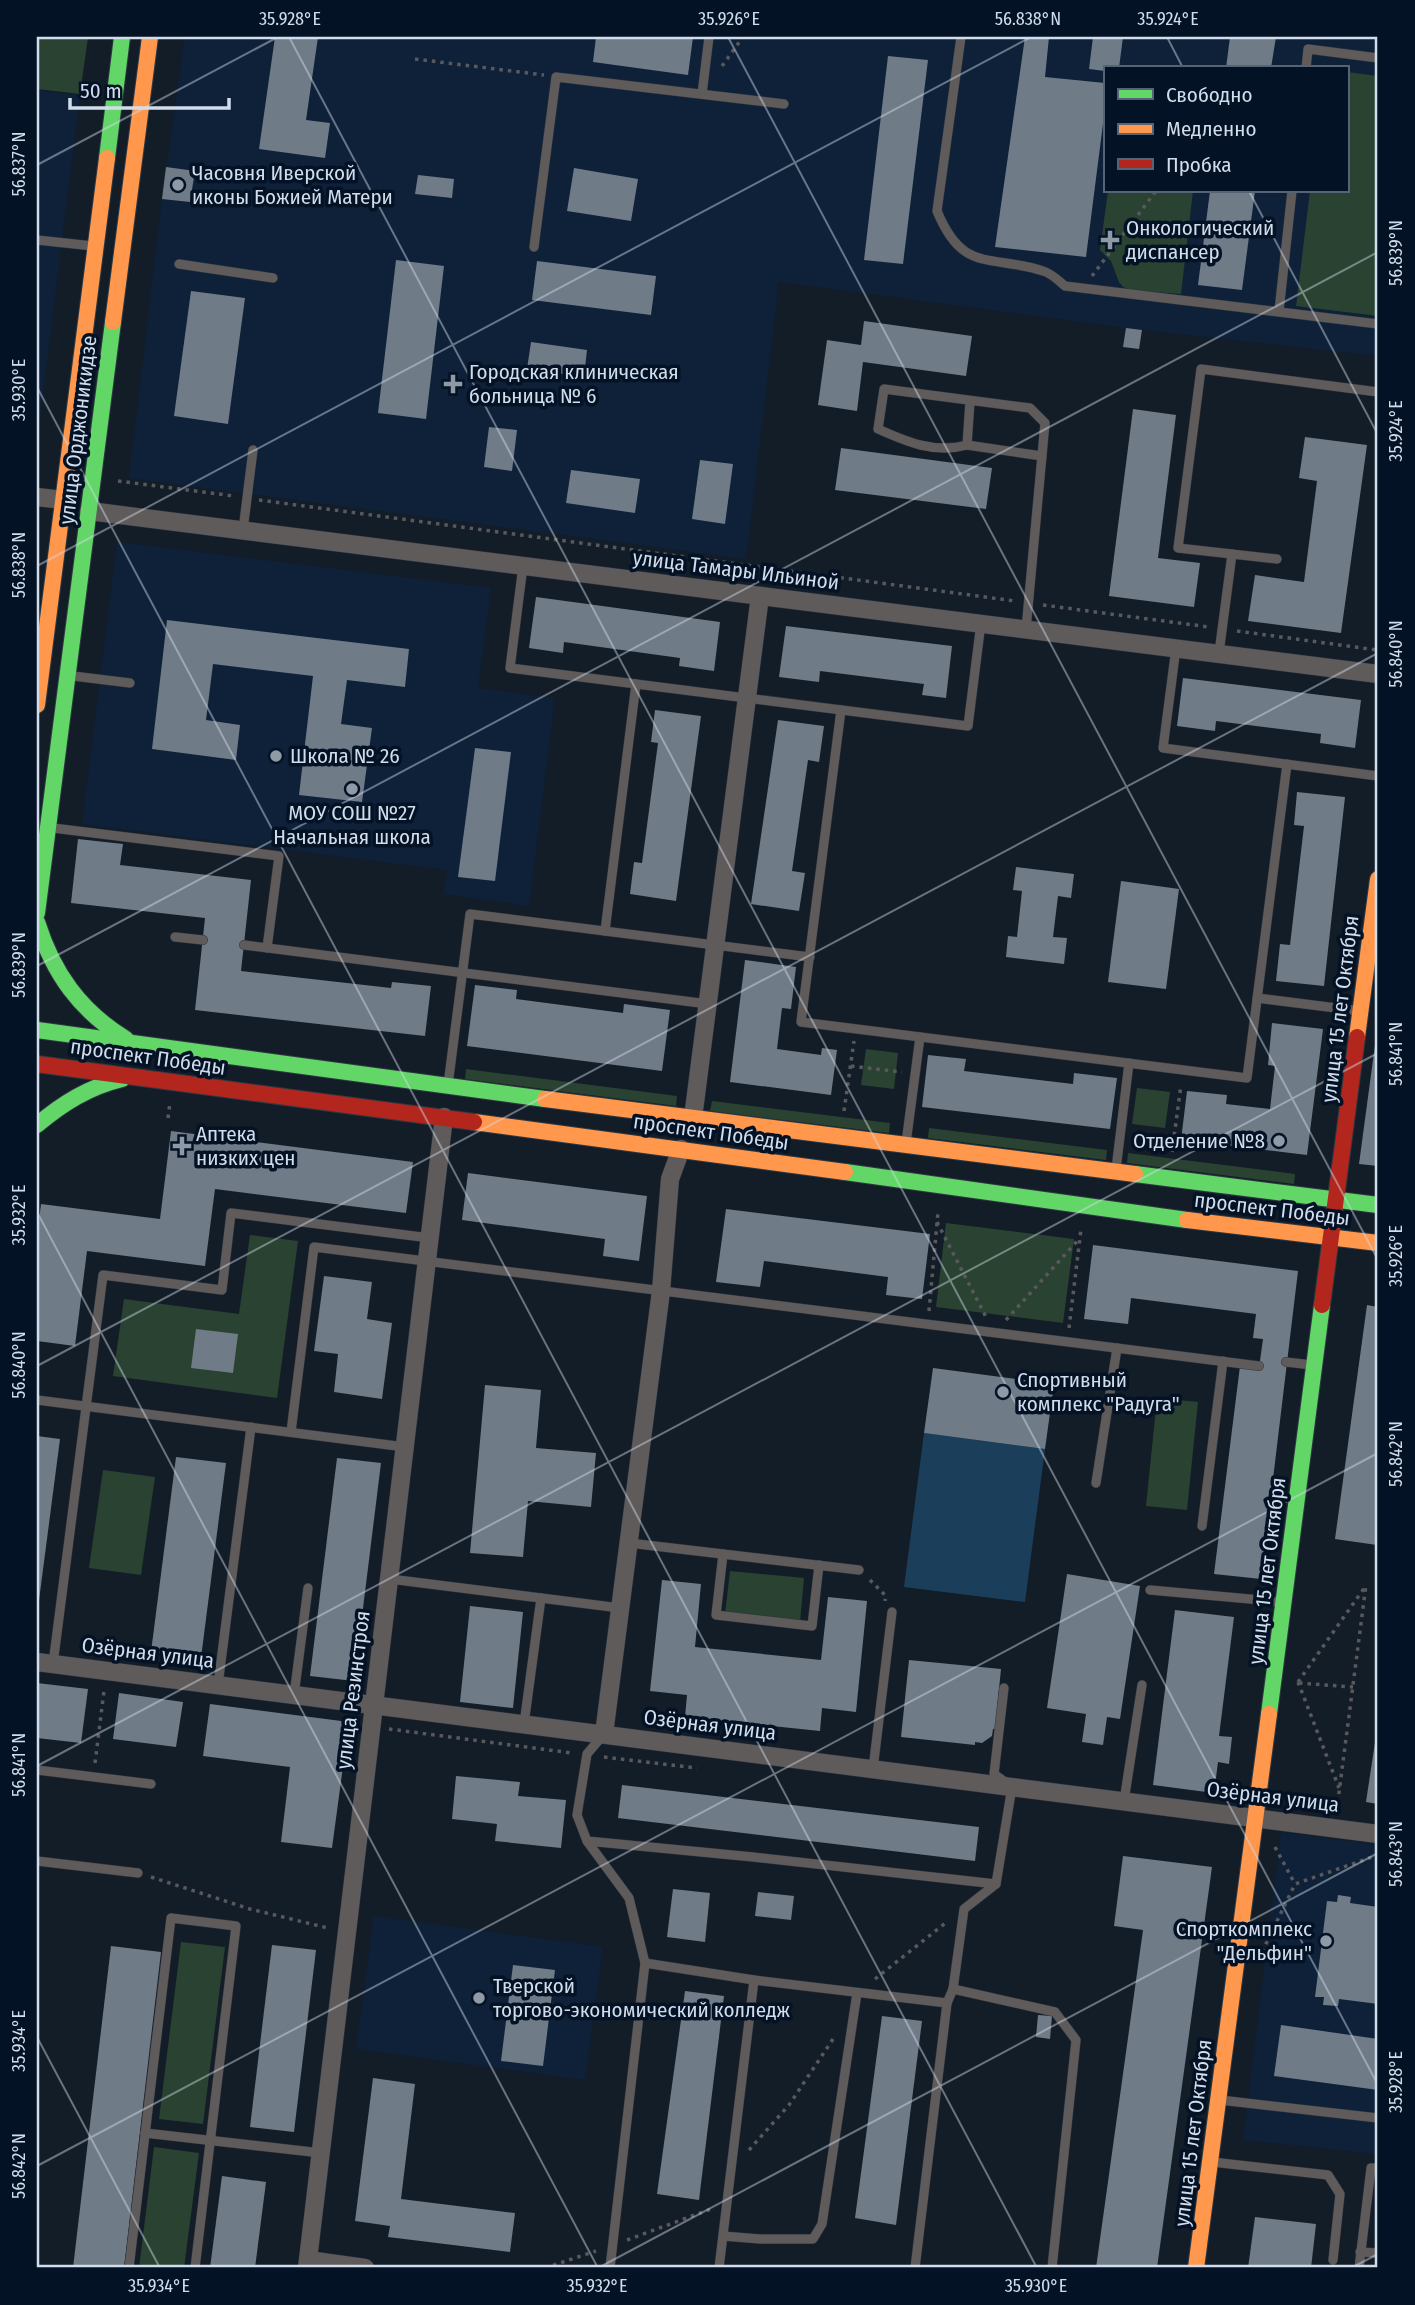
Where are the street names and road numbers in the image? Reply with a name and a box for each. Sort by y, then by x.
street label: улица Орджоникидзе [53,334,103,526]
street label: улица Тамары Ильиной [631,544,841,596]
street label: улица 15 лет Октября [1316,914,1364,1104]
street label: проспект Победы [69,1033,227,1081]
street label: проспект Победы [632,1108,790,1156]
street label: проспект Победы [1193,1187,1351,1231]
street label: улица 15 лет Октября [1243,1476,1291,1666]
street label: улица Резинстроя [330,1609,376,1771]
street label: Озёрная улица [80,1632,216,1674]
street label: Озёрная улица [642,1704,778,1746]
street label: Озёрная улица [1205,1776,1341,1818]
street label: улица 15 лет Октября [1169,2038,1217,2228]

